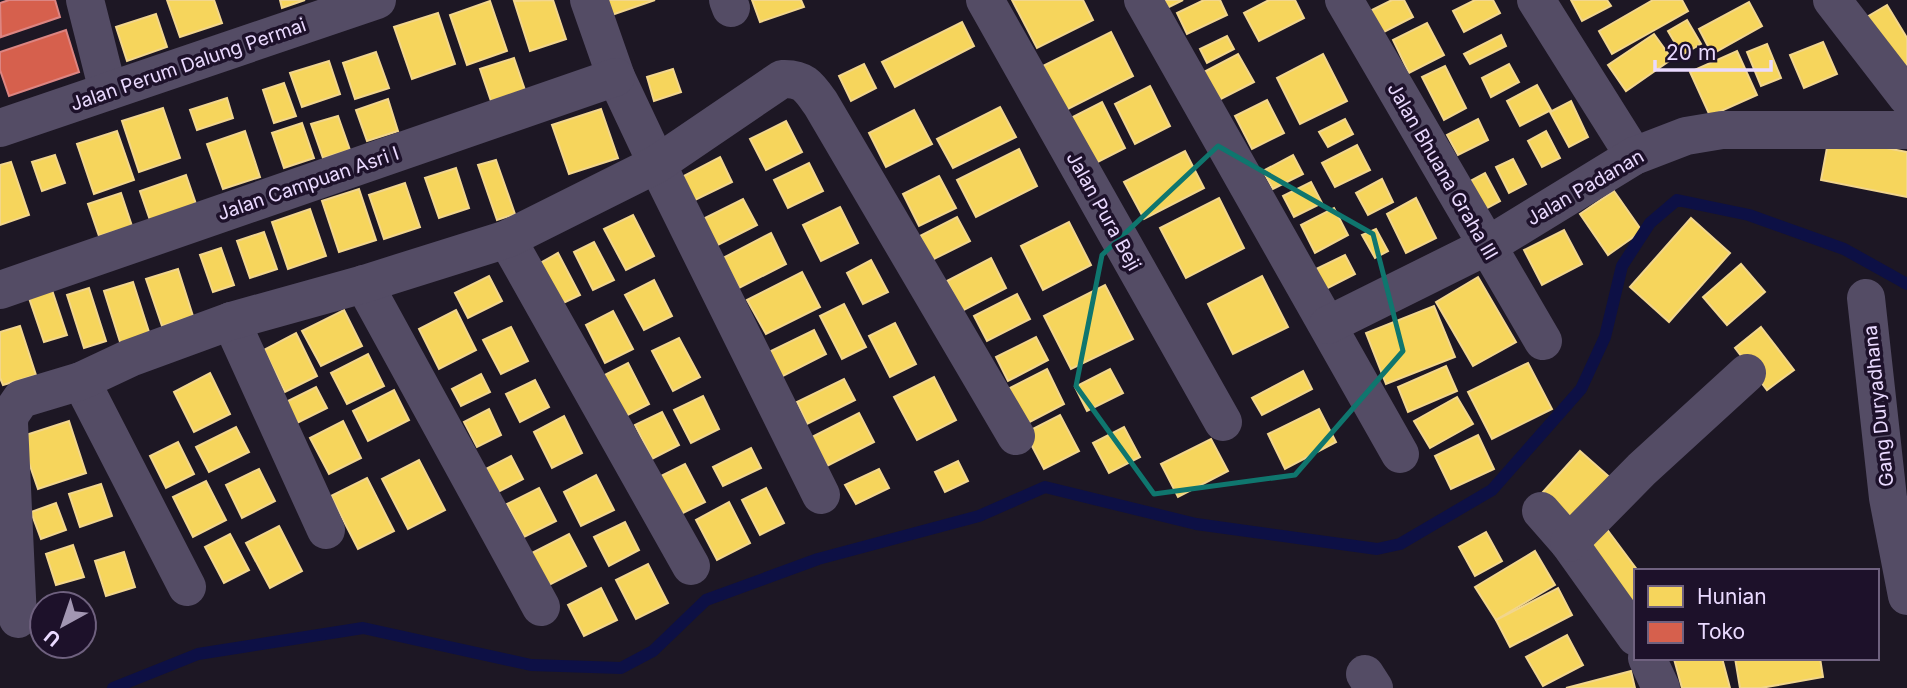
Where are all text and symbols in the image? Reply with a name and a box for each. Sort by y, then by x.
street label: Jalan Perum Dalung Permai [67,13,309,116]
scale bar [1655,28,1770,72]
text: 20 m [1666,40,1716,65]
street label: Jalan Bhuana Graha III [1382,79,1503,264]
street label: Jalan Campuan Asri I [214,142,402,225]
street label: Jalan Padanan [1523,145,1648,230]
street label: Jalan Pura Beji [1061,148,1146,275]
street label: Gang Duryadhana [1859,324,1898,488]
legend [1634,569,1879,660]
text: Hunian [1697,584,1767,609]
north arrow [28,590,98,660]
text: Toko [1697,619,1745,644]
text: U [40,624,65,651]

